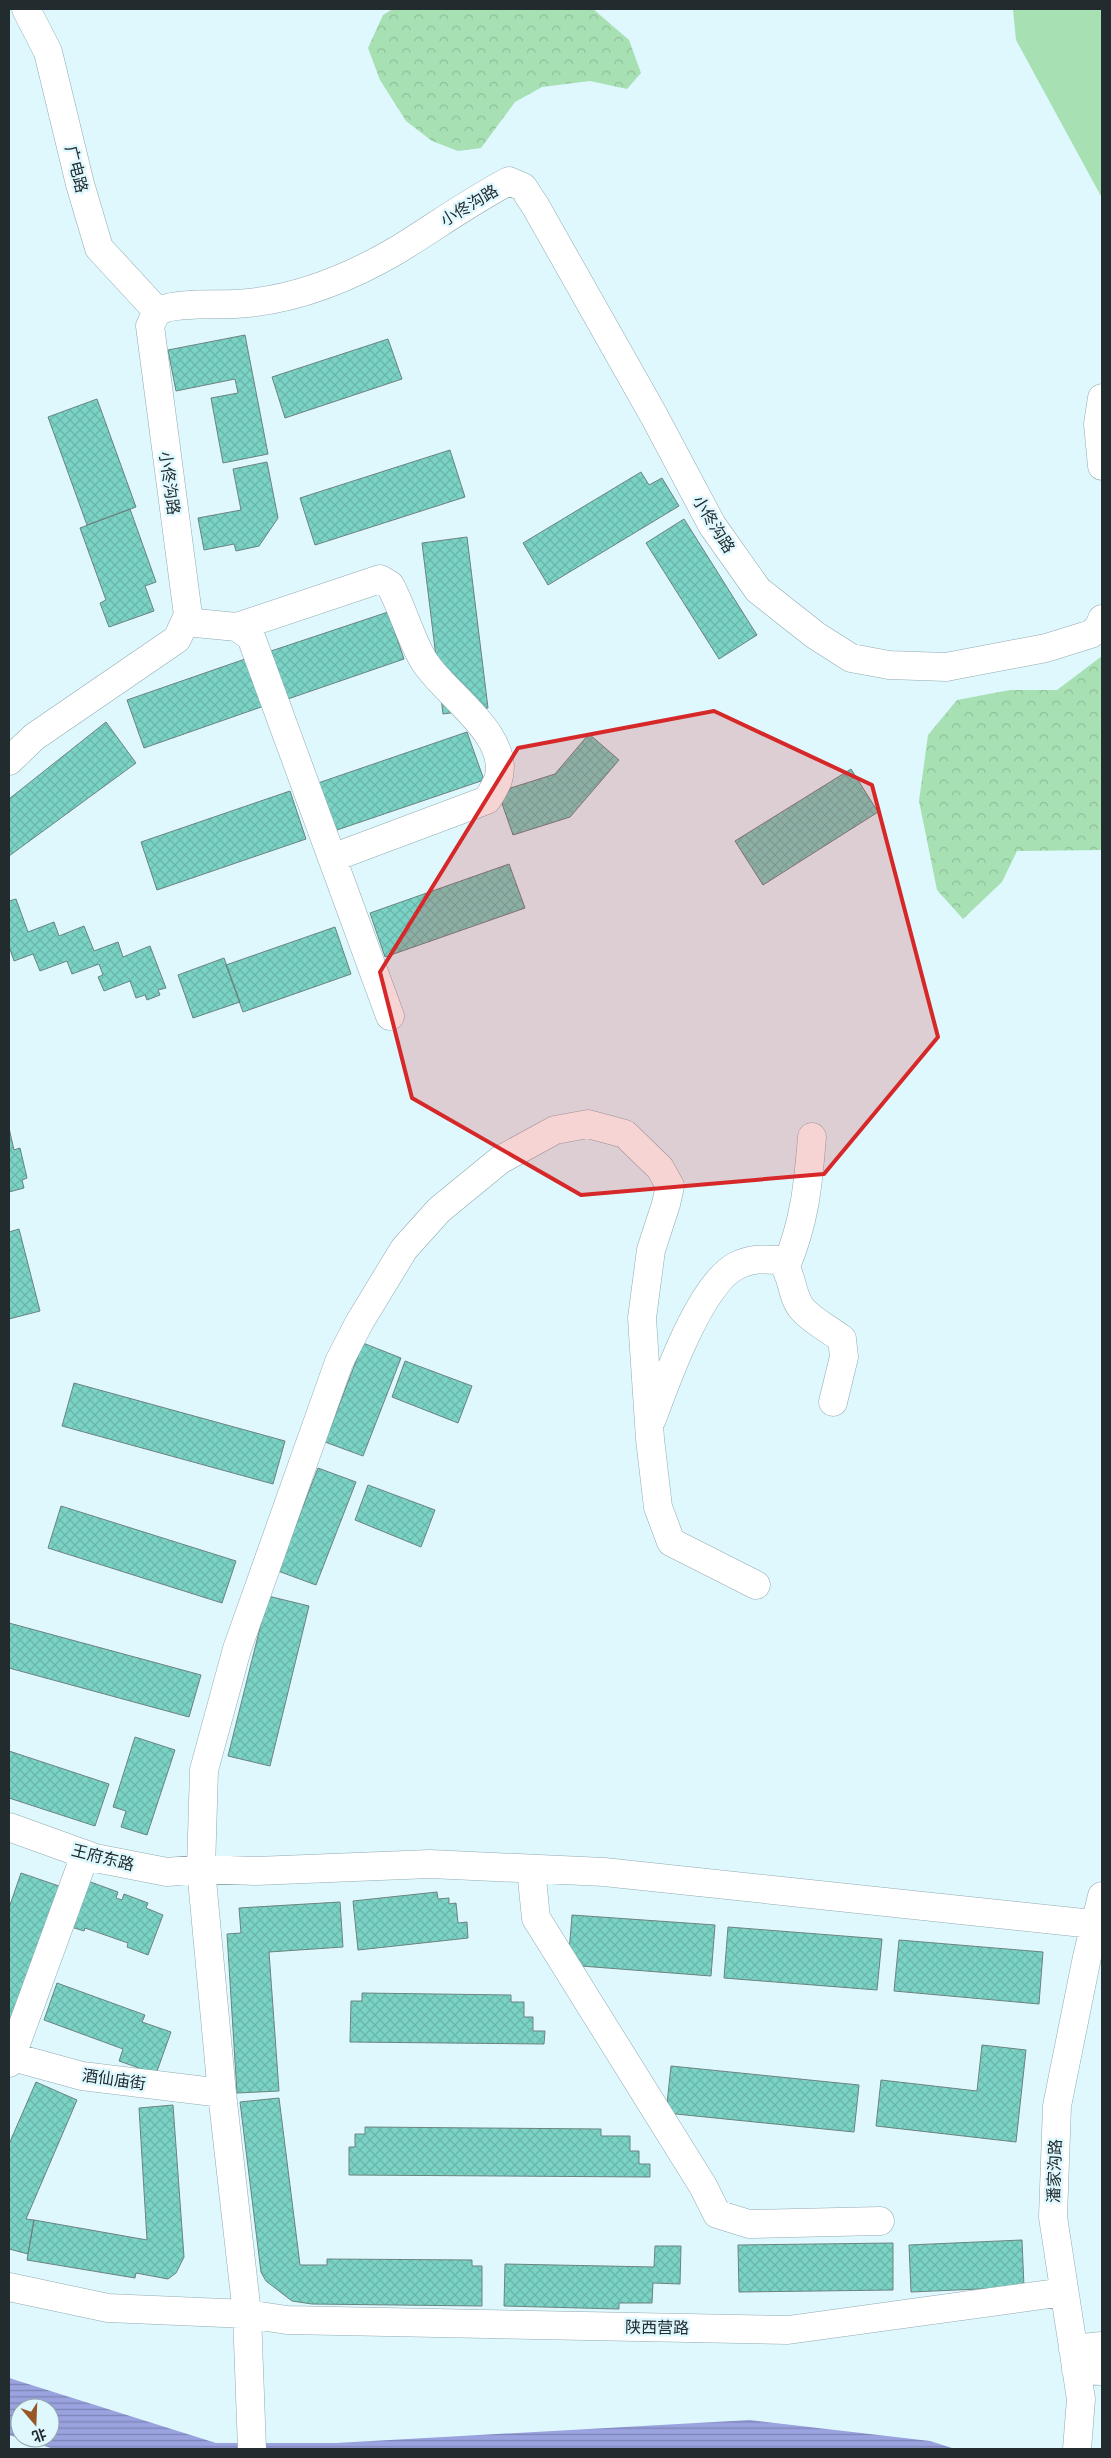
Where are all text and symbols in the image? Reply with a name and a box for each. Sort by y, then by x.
street label: 广电路 [60,144,91,195]
street label: 小佟沟路 [437,182,503,232]
street label: 小佟沟路 [154,450,182,516]
street label: 小佟沟路 [687,493,738,558]
street label: 王府东路 [69,1841,136,1876]
street label: 酒仙庙街 [81,2067,147,2095]
street label: 潘家沟路 [1044,2139,1067,2203]
street label: 陕西营路 [625,2318,689,2340]
north arrow [10,2398,60,2448]
text: 北 [29,2424,48,2444]

